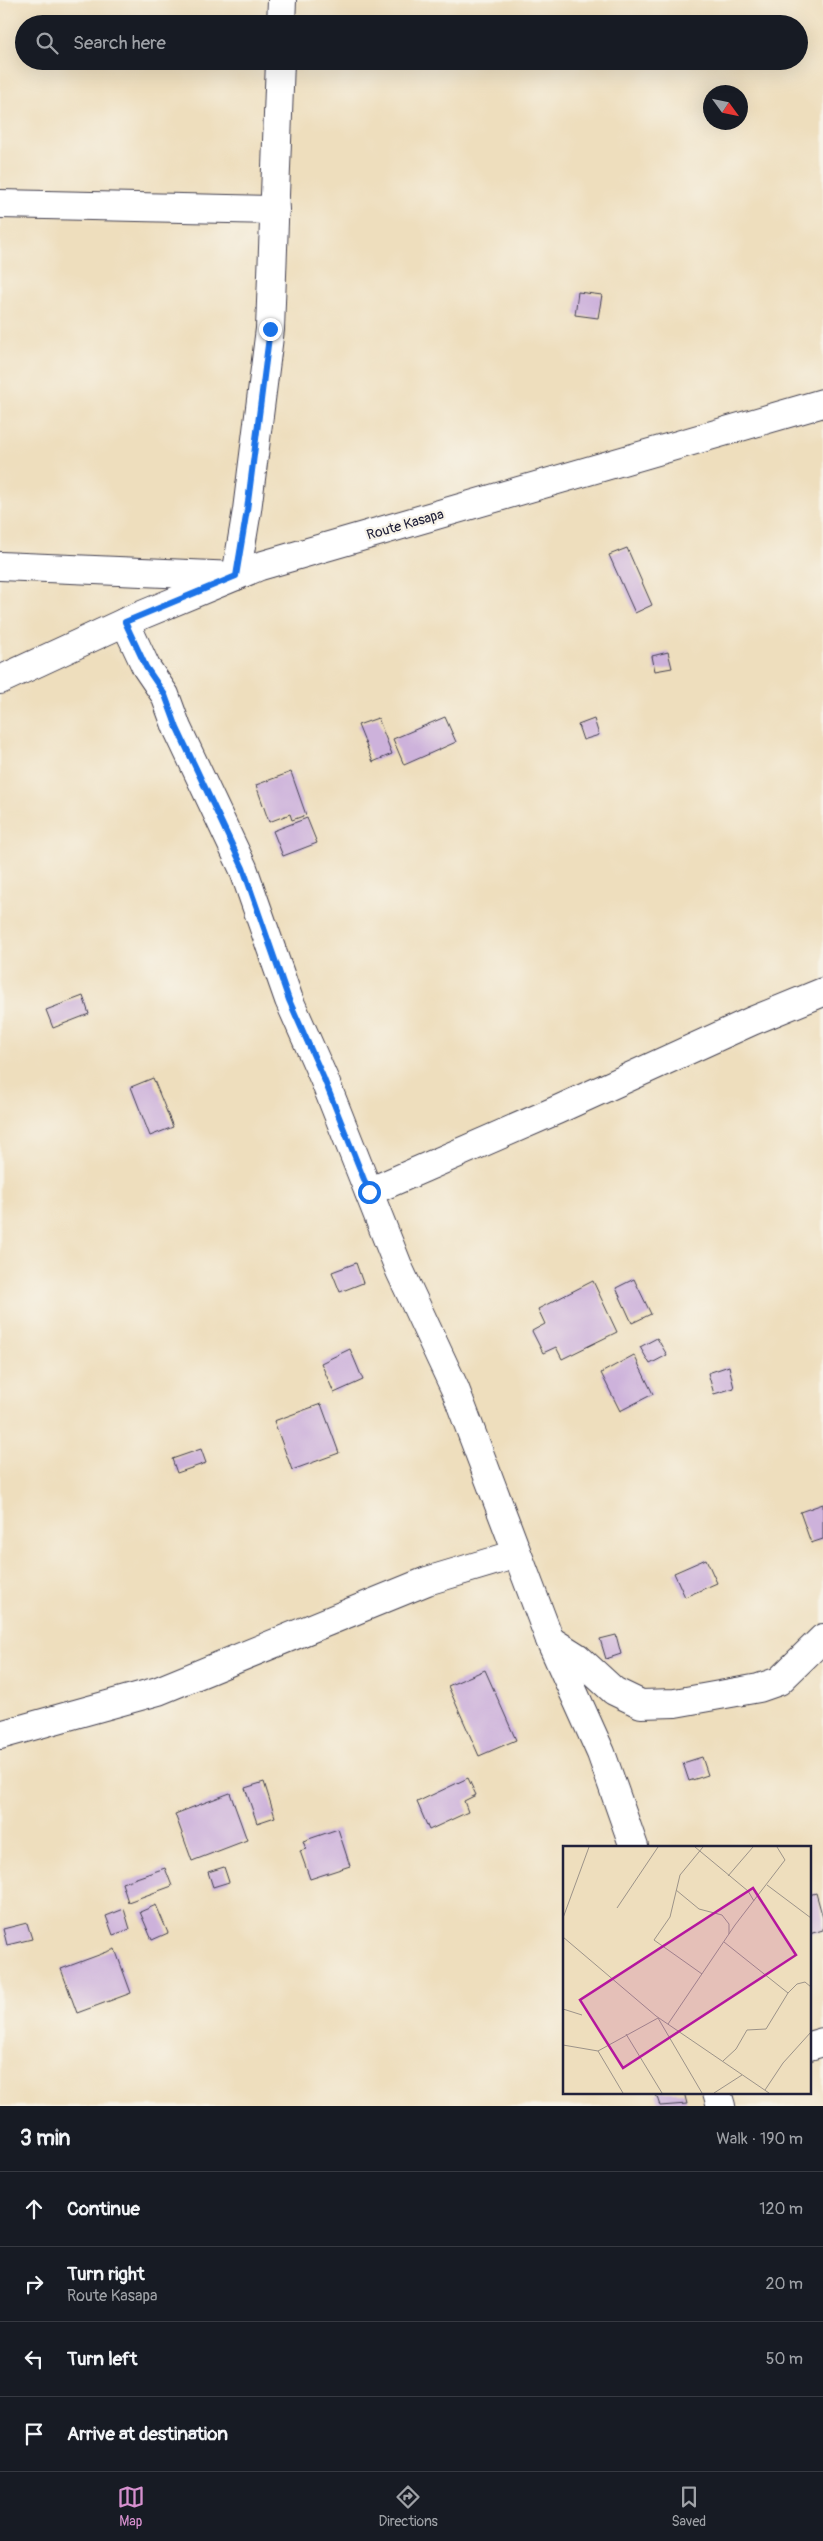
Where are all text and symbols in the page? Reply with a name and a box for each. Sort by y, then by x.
search box [15,15,808,70]
icon: search [33,29,61,57]
text: Search here [73,31,166,55]
north arrow [703,85,748,130]
route end [259,318,282,341]
street label: Route Kasapa [365,505,445,544]
route start [358,1181,381,1204]
inset map [563,1846,810,2094]
text: 3 min [20,2125,70,2152]
text: Walk · 190 m [716,2129,803,2149]
icon: ahead [20,2195,48,2223]
text: Continue [67,2197,140,2221]
text: 120 m [759,2199,803,2219]
text: Turn right [67,2262,145,2286]
icon: right [20,2270,48,2298]
text: 20 m [765,2274,803,2294]
text: Route Kasapa [67,2286,157,2306]
icon: left [20,2345,48,2373]
text: Turn left [67,2347,137,2371]
text: 50 m [766,2349,803,2369]
icon: arrive [20,2420,48,2448]
text: Arrive at destination [67,2422,228,2446]
tab: Map [117,2483,145,2530]
tab: Directions [378,2483,438,2530]
tab: Saved [671,2483,706,2530]

